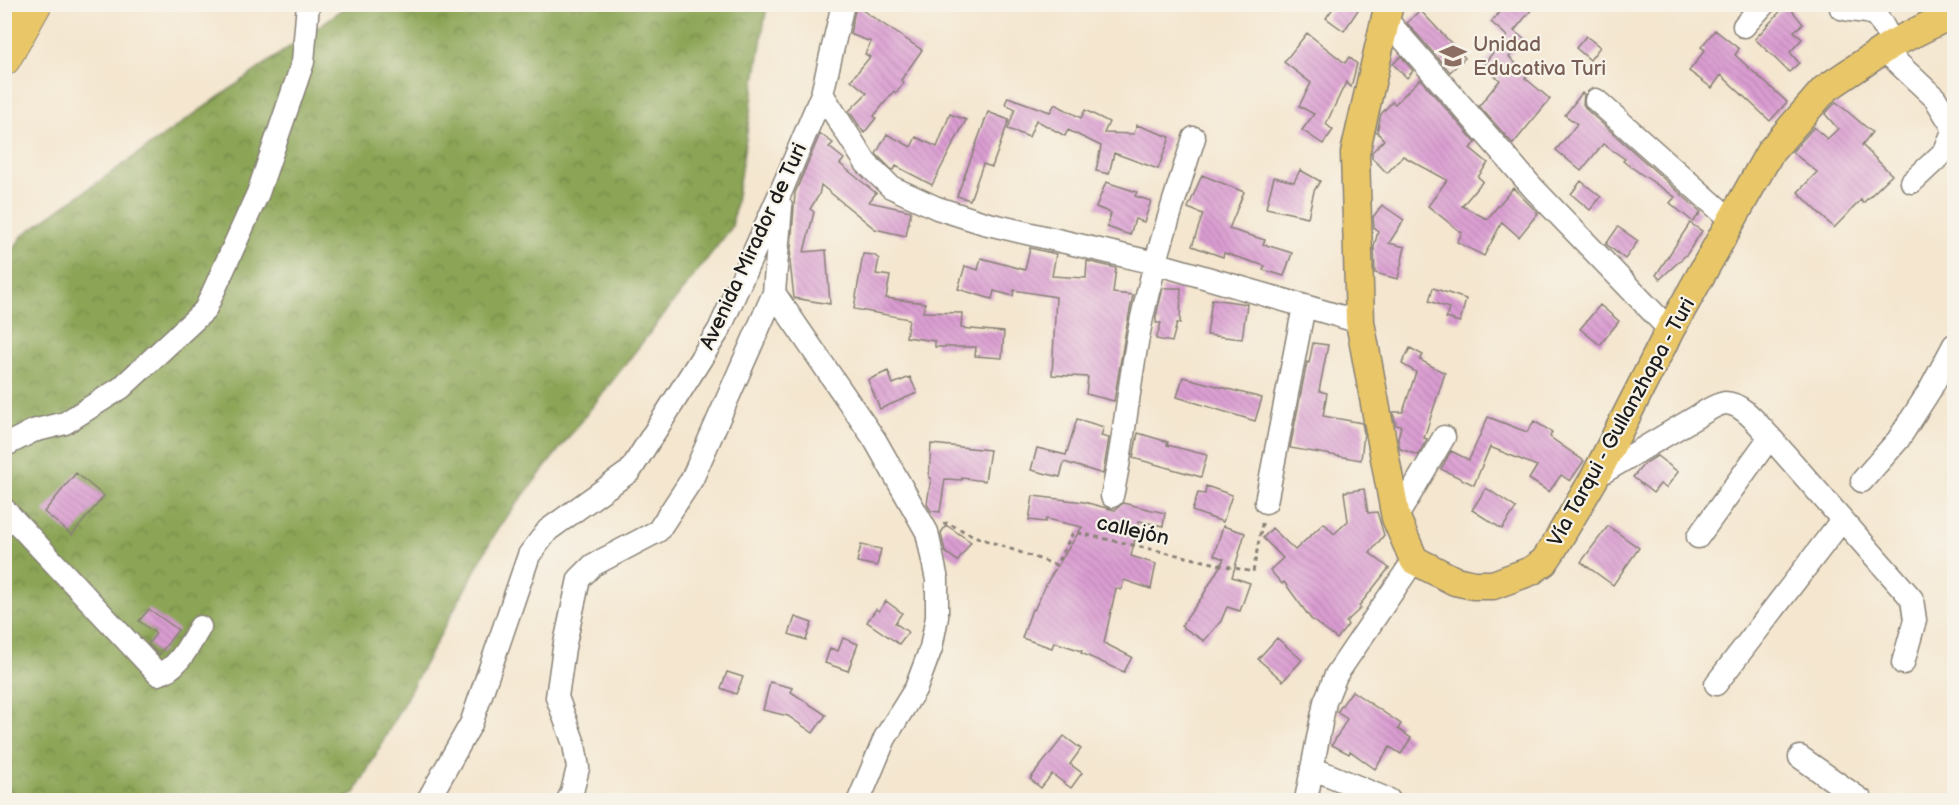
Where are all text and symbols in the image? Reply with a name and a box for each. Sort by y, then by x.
place label: Unidad Educativa Turi [1473,32,1606,81]
school or university icon: Unidad Educativa Turi [1438,41,1468,71]
street label: Avenida Mirador de Turi [695,139,812,353]
street label: Vía Tarqui - Gullanzhapa - Turi [1543,294,1700,551]
street label: callejón [1094,510,1172,551]

